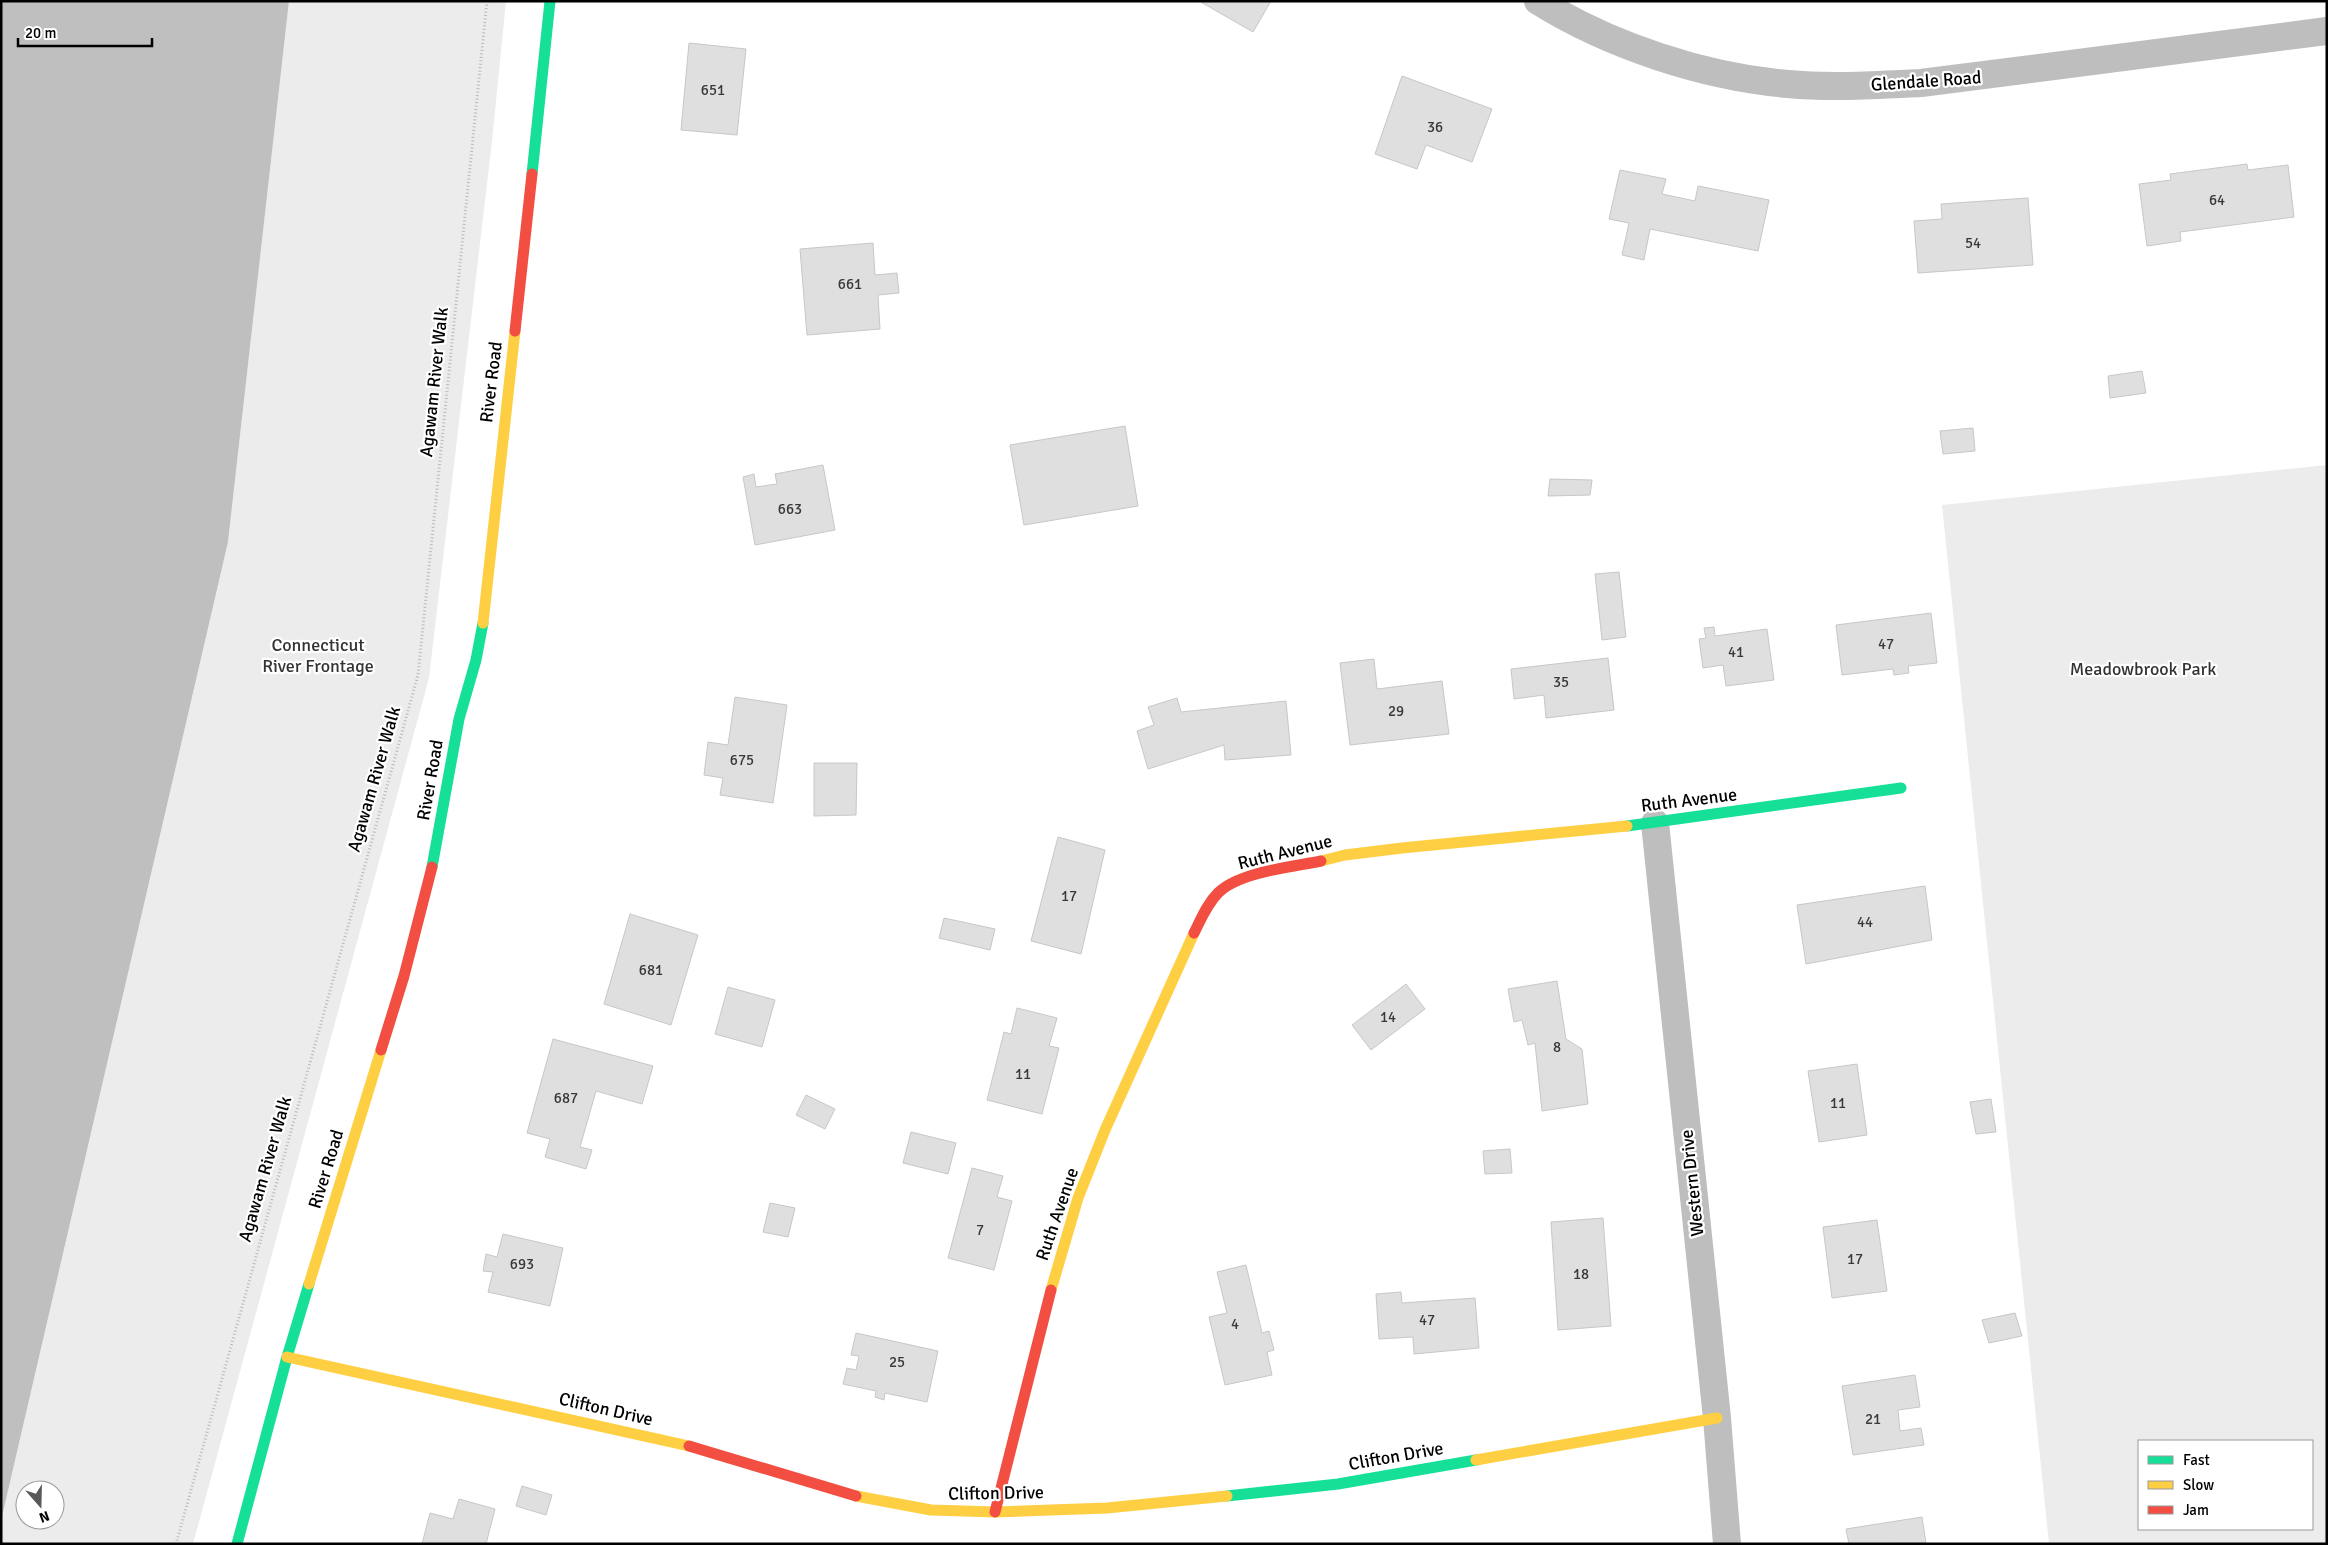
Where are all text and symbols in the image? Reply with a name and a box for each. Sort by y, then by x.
scale bar [18,15,151,47]
text: 20 m [25,24,56,42]
street label: Glendale Road [1870,66,1982,96]
house number: 651 [701,81,725,99]
house number: 36 [1427,118,1443,136]
house number: 64 [2209,191,2225,209]
house number: 54 [1965,234,1981,252]
house number: 661 [838,275,862,293]
street label: Agawam River Walk [415,306,453,458]
street label: River Road [475,340,507,424]
house number: 663 [778,500,802,518]
park label: Connecticut River Frontage [262,634,374,677]
house number: 47 [1878,635,1894,653]
house number: 41 [1728,643,1744,661]
park label: Meadowbrook Park [2070,658,2216,680]
house number: 35 [1553,673,1569,691]
house number: 29 [1388,702,1404,720]
street label: Agawam River Walk [343,704,405,854]
street label: River Road [412,738,448,822]
house number: 675 [730,751,754,769]
street label: Ruth Avenue [1640,783,1738,817]
street label: Ruth Avenue [1235,830,1335,874]
house number: 17 [1061,887,1077,905]
house number: 44 [1857,913,1873,931]
house number: 681 [639,961,663,979]
house number: 14 [1380,1008,1396,1026]
house number: 8 [1553,1038,1561,1056]
house number: 11 [1015,1065,1031,1083]
house number: 687 [554,1089,578,1107]
street label: Agawam River Walk [234,1094,296,1244]
house number: 11 [1830,1094,1846,1112]
street label: River Road [304,1127,348,1211]
street label: Western Drive [1675,1128,1709,1238]
street label: Ruth Avenue [1031,1165,1083,1263]
house number: 7 [976,1221,984,1239]
house number: 17 [1847,1250,1863,1268]
house number: 693 [510,1255,534,1273]
house number: 18 [1573,1265,1589,1283]
house number: 47 [1419,1311,1435,1329]
house number: 4 [1231,1315,1239,1333]
house number: 25 [889,1353,905,1371]
street label: Clifton Drive [557,1388,655,1430]
house number: 21 [1865,1410,1881,1428]
street label: Clifton Drive [1347,1437,1445,1475]
legend [2138,1440,2313,1530]
text: Fast [2183,1451,2210,1469]
text: Slow [2183,1476,2214,1494]
north arrow [15,1480,65,1530]
street label: Clifton Drive [948,1481,1044,1505]
text: Jam [2183,1501,2209,1519]
text: N [37,1507,52,1526]

